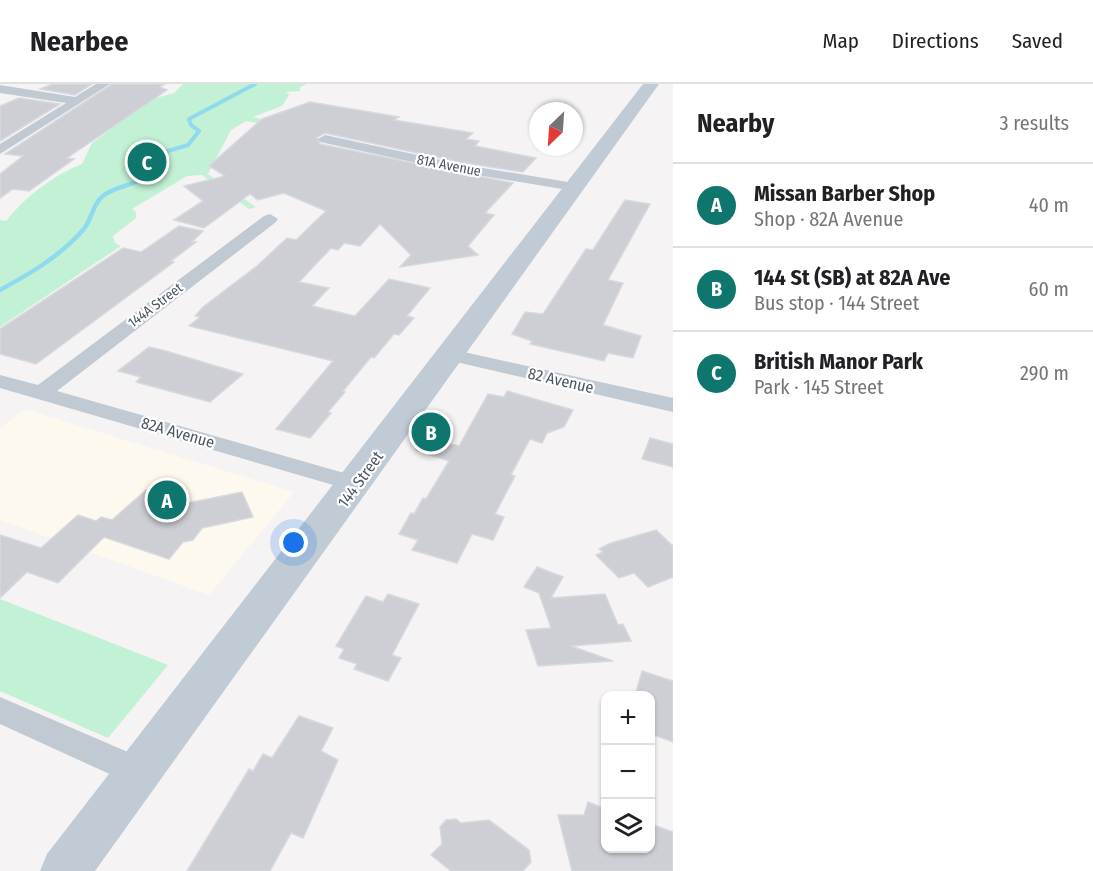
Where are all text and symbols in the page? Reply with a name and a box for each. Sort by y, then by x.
text: Nearbee [30,25,129,58]
text: Map [822,28,859,54]
text: Directions [892,28,979,54]
text: Saved [1012,28,1063,54]
north arrow [529,102,583,156]
text: Nearby [697,108,774,139]
text: 3 results [1000,111,1069,135]
pin: C [128,140,166,184]
street label: 81A Avenue [415,151,482,180]
text: Missan Barber Shop [754,180,935,207]
text: A [711,193,722,217]
text: 40 m [1029,193,1069,217]
text: Shop · 82A Avenue [754,207,903,231]
text: 144 St (SB) at 82A Ave [754,264,950,291]
text: B [711,277,722,301]
text: 60 m [1029,277,1069,301]
street label: 144A Street [125,279,186,331]
text: Bus stop · 144 Street [754,291,919,315]
text: British Manor Park [754,348,923,375]
text: C [711,361,722,385]
text: 290 m [1020,361,1069,385]
street label: 82 Avenue [526,364,596,397]
text: Park · 145 Street [754,375,884,399]
pin: B [412,410,450,454]
street label: 82A Avenue [139,413,217,452]
street label: 144 Street [334,447,388,511]
pin: A [148,478,186,522]
your location [279,528,308,557]
map controls [601,691,655,853]
button: + [601,691,655,745]
button: − [601,745,655,799]
button: layers [601,799,655,853]

